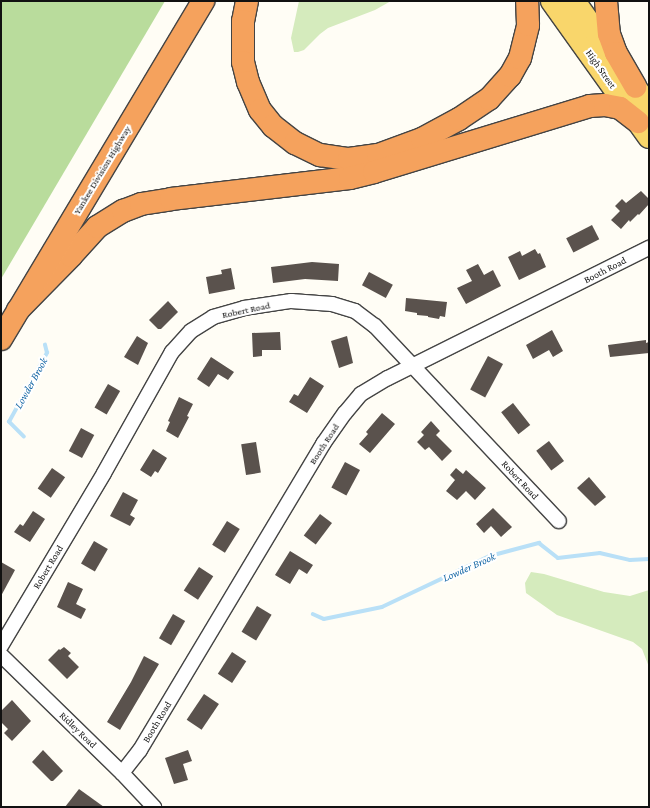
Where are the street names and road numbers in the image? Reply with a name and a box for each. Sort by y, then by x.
street label: High Street [583,47,619,91]
street label: Yankee Division Highway [71,124,133,216]
street label: Booth Road [582,254,628,286]
street label: Robert Road [221,299,271,321]
street label: Booth Road [306,421,342,467]
street label: Robert Road [499,458,541,502]
street label: Robert Road [30,543,66,591]
street label: Booth Road [140,699,174,745]
street label: Ridley Road [57,709,99,751]

